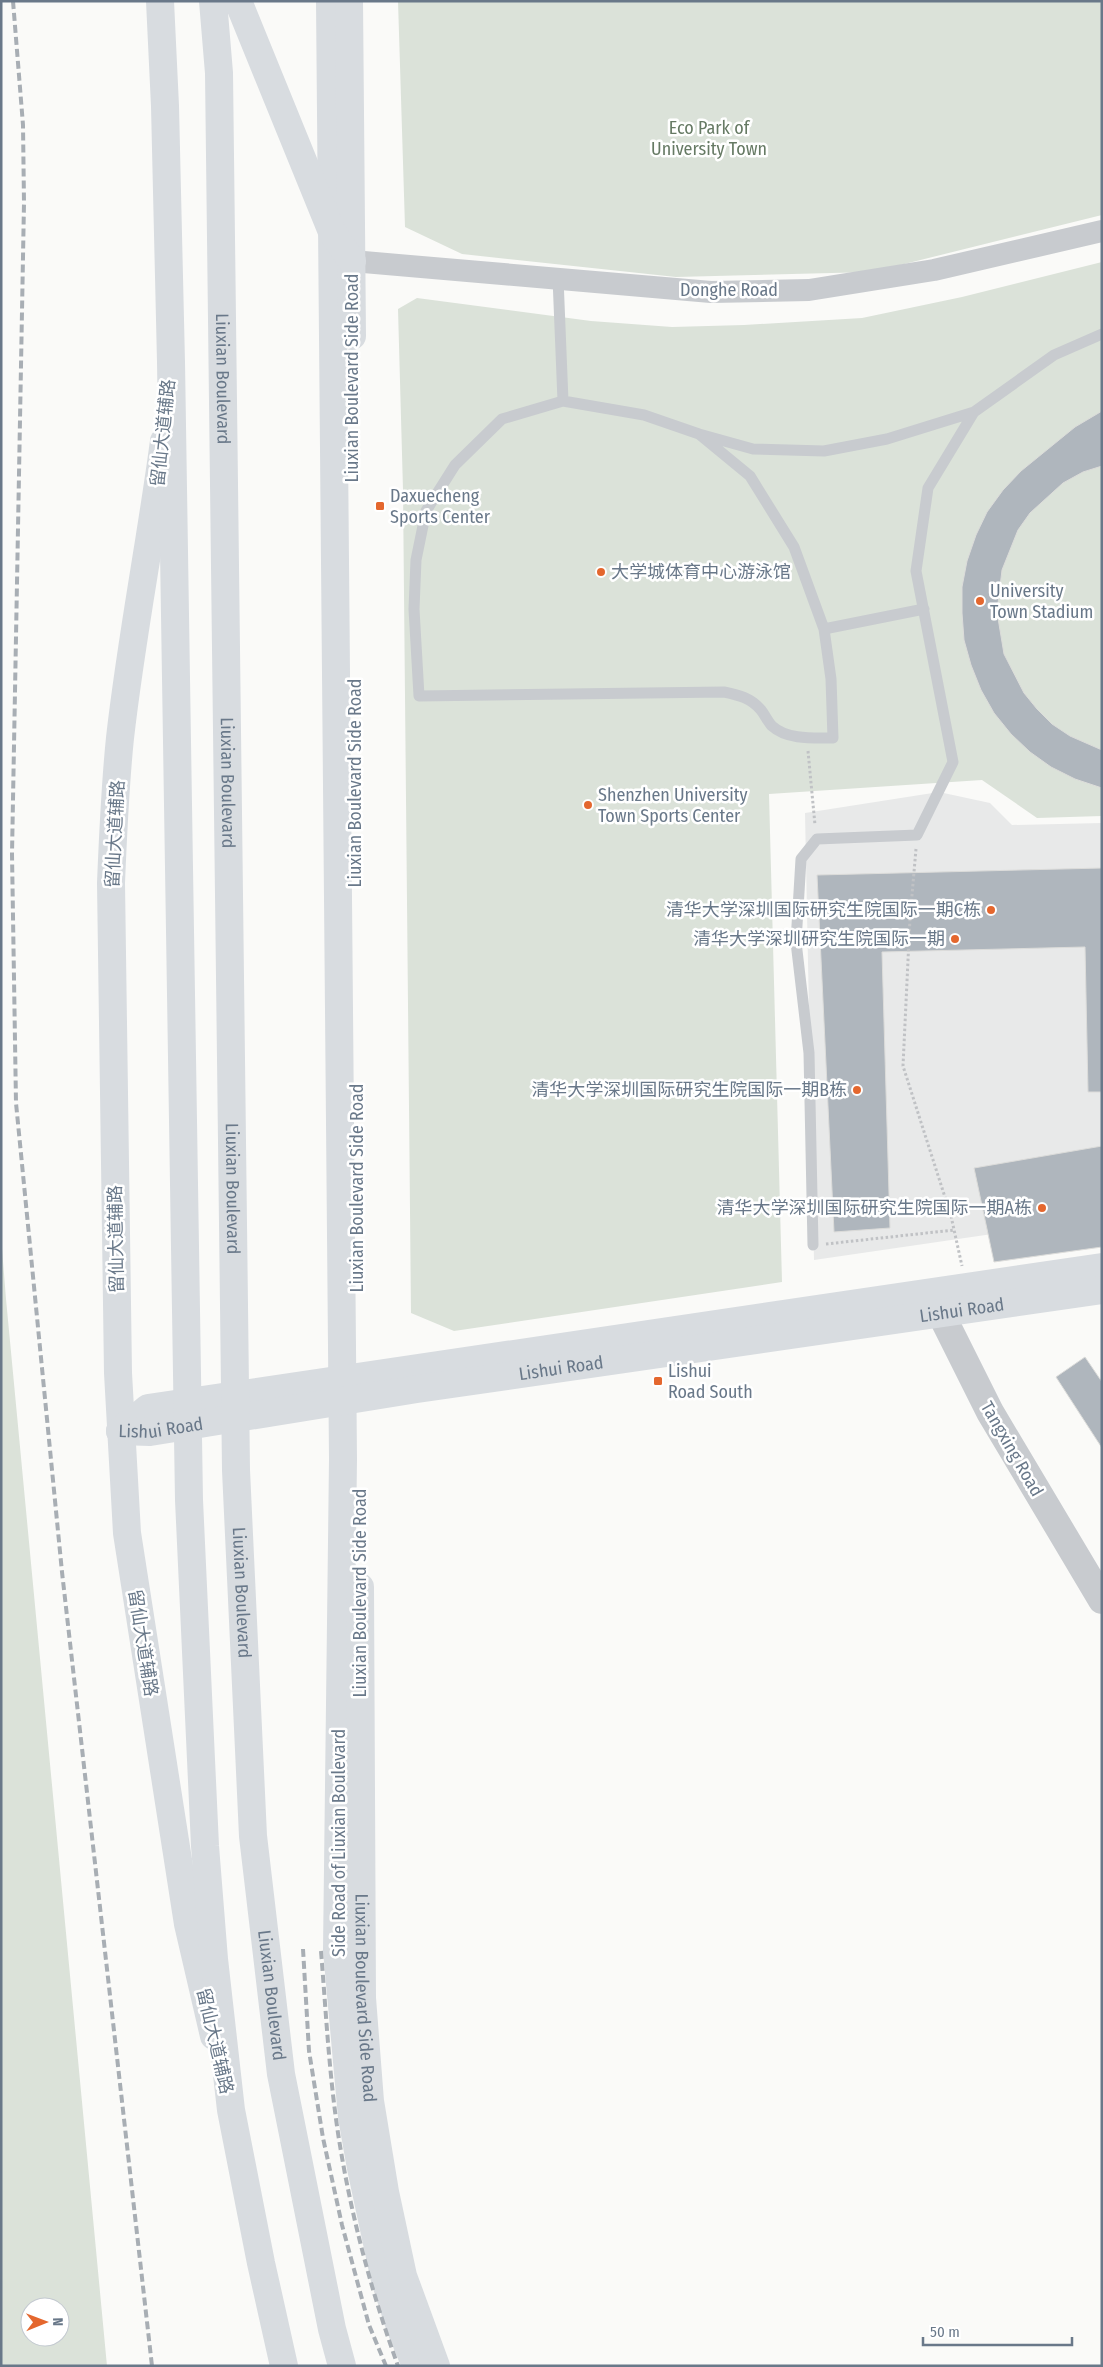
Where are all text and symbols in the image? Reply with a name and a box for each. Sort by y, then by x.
park label: Eco Park of University Town [651,117,767,160]
street label: Liuxian Boulevard Side Road [341,274,363,482]
street label: Donghe Road [680,279,778,301]
street label: Liuxian Boulevard [211,313,235,444]
street label: 留仙大道辅路 [146,378,180,488]
place label: Daxuecheng Sports Center [390,485,491,528]
marker: Daxuecheng Sports Center [374,500,386,512]
place label: 大学城体育中心游泳馆 [611,561,791,583]
marker: 大学城体育中心游泳馆 [595,566,607,578]
place label: University Town Stadium [990,580,1093,623]
marker: University Town Stadium [974,595,986,607]
street label: Liuxian Boulevard Side Road [344,679,366,887]
street label: Liuxian Boulevard [216,717,239,848]
street label: 留仙大道辅路 [101,779,129,889]
place label: Shenzhen University Town Sports Center [598,784,748,827]
marker: Shenzhen University Town Sports Center [582,799,594,811]
place label: 清华大学深圳国际研究生院国际一期C栋 [666,899,981,921]
marker: 清华大学深圳国际研究生院国际一期C栋 [985,904,997,916]
place label: 清华大学深圳研究生院国际一期 [693,928,945,950]
marker: 清华大学深圳研究生院国际一期 [949,933,961,945]
place label: 清华大学深圳国际研究生院国际一期B栋 [531,1079,847,1101]
street label: Liuxian Boulevard Side Road [346,1084,368,1292]
marker: 清华大学深圳国际研究生院国际一期B栋 [851,1084,863,1096]
street label: Liuxian Boulevard [221,1123,244,1254]
street label: 留仙大道辅路 [104,1185,128,1293]
place label: 清华大学深圳国际研究生院国际一期A栋 [717,1197,1032,1219]
marker: 清华大学深圳国际研究生院国际一期A栋 [1036,1202,1048,1214]
street label: Lishui Road [918,1293,1006,1327]
street label: Lishui Road [517,1351,605,1385]
place label: Lishui Road South [668,1360,753,1403]
marker: Lishui Road South [652,1375,664,1387]
street label: Tangxing Road [976,1398,1048,1500]
street label: Lishui Road [118,1413,205,1443]
street label: Liuxian Boulevard Side Road [349,1489,371,1697]
street label: Liuxian Boulevard [228,1526,256,1659]
street label: 留仙大道辅路 [124,1588,162,1698]
street label: Side Road of Liuxian Boulevard [328,1729,350,1957]
street label: Liuxian Boulevard Side Road [350,1893,381,2103]
street label: Liuxian Boulevard [253,1929,290,2062]
street label: 留仙大道辅路 [192,1986,238,2096]
north arrow [20,2297,70,2347]
scale bar [923,2314,1072,2346]
text: N [49,2317,66,2326]
text: 50 m [930,2323,960,2341]

